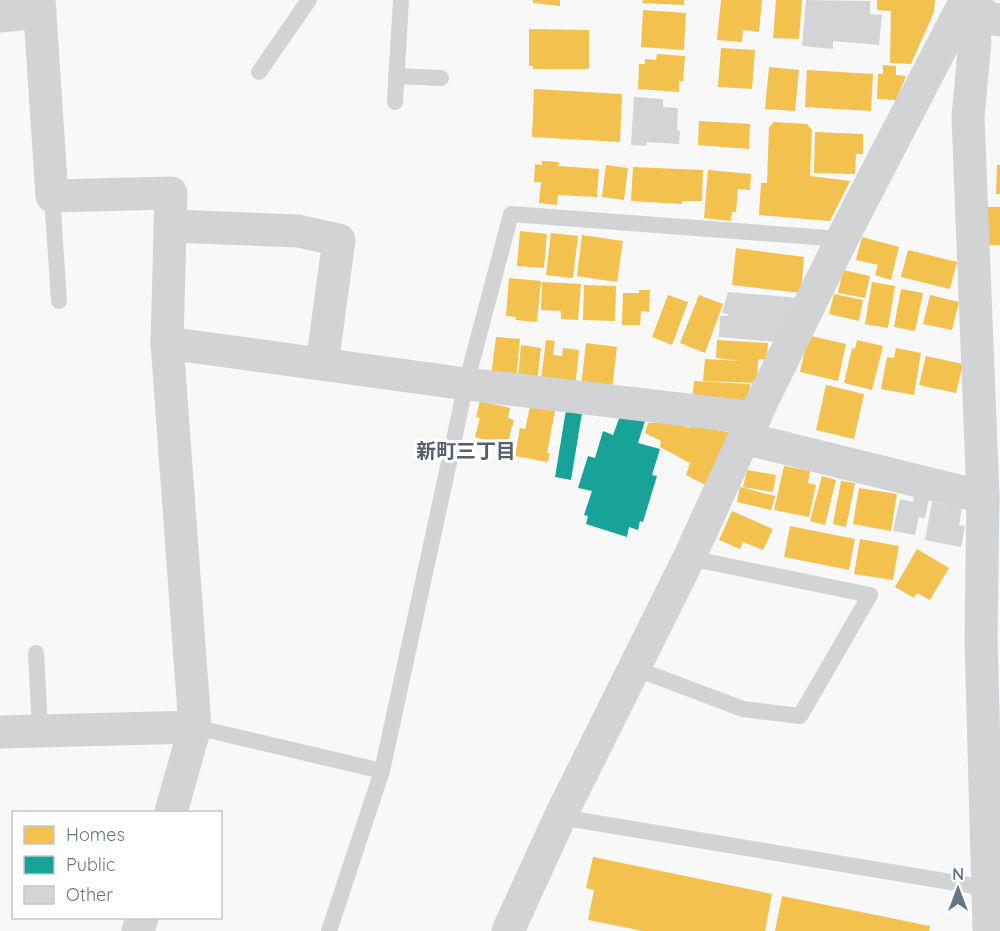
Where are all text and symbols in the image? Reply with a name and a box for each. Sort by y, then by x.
district label: 新町三丁目 [416,438,516,463]
legend [12,811,222,919]
text: Homes [66,823,125,846]
text: Public [66,853,115,876]
north arrow [928,859,988,919]
text: N [952,864,964,884]
text: Other [66,883,113,906]

